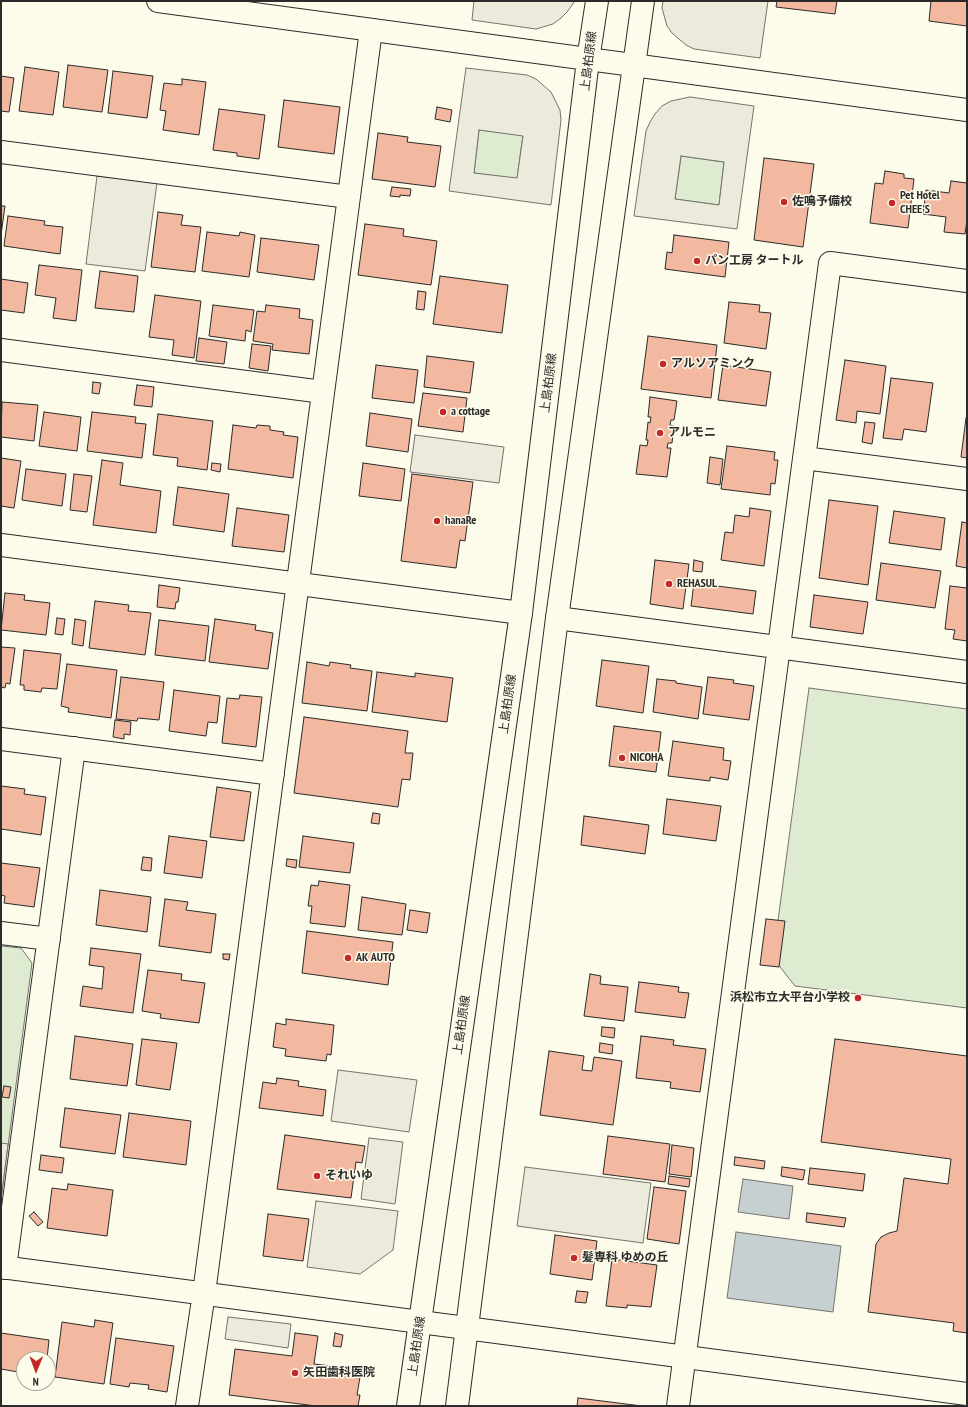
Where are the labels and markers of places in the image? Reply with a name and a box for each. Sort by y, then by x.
place label: Pet Hotel CHEE'S [900,189,940,217]
place label: 佐鳴予備校 [792,195,852,209]
marker: 佐鳴予備校 [779,197,789,207]
marker: Pet Hotel CHEE'S [887,198,897,208]
place label: パン工房 タートル [705,254,803,268]
marker: パン工房 タートル [692,256,702,266]
place label: アルソアミンク [671,357,755,371]
marker: アルソアミンク [658,359,668,369]
place label: a cottage [451,405,490,419]
marker: a cottage [438,407,448,417]
place label: アルモニ [668,426,716,440]
marker: アルモニ [655,428,665,438]
place label: hanaRe [445,514,476,528]
marker: hanaRe [432,516,442,526]
place label: REHASUL [677,577,717,591]
marker: REHASUL [664,579,674,589]
place label: NICOHA [630,751,664,765]
marker: NICOHA [617,753,627,763]
place label: AK AUTO [356,951,395,965]
marker: AK AUTO [343,953,353,963]
place label: 浜松市立大平台小学校 [730,991,850,1005]
marker: 浜松市立大平台小学校 [853,993,863,1003]
place label: それいゆ [325,1169,373,1183]
marker: それいゆ [312,1171,322,1181]
place label: 髪専科 ゆめの丘 [582,1251,668,1265]
marker: 髪専科 ゆめの丘 [569,1253,579,1263]
place label: 矢田歯科医院 [303,1366,375,1380]
marker: 矢田歯科医院 [290,1368,300,1378]

